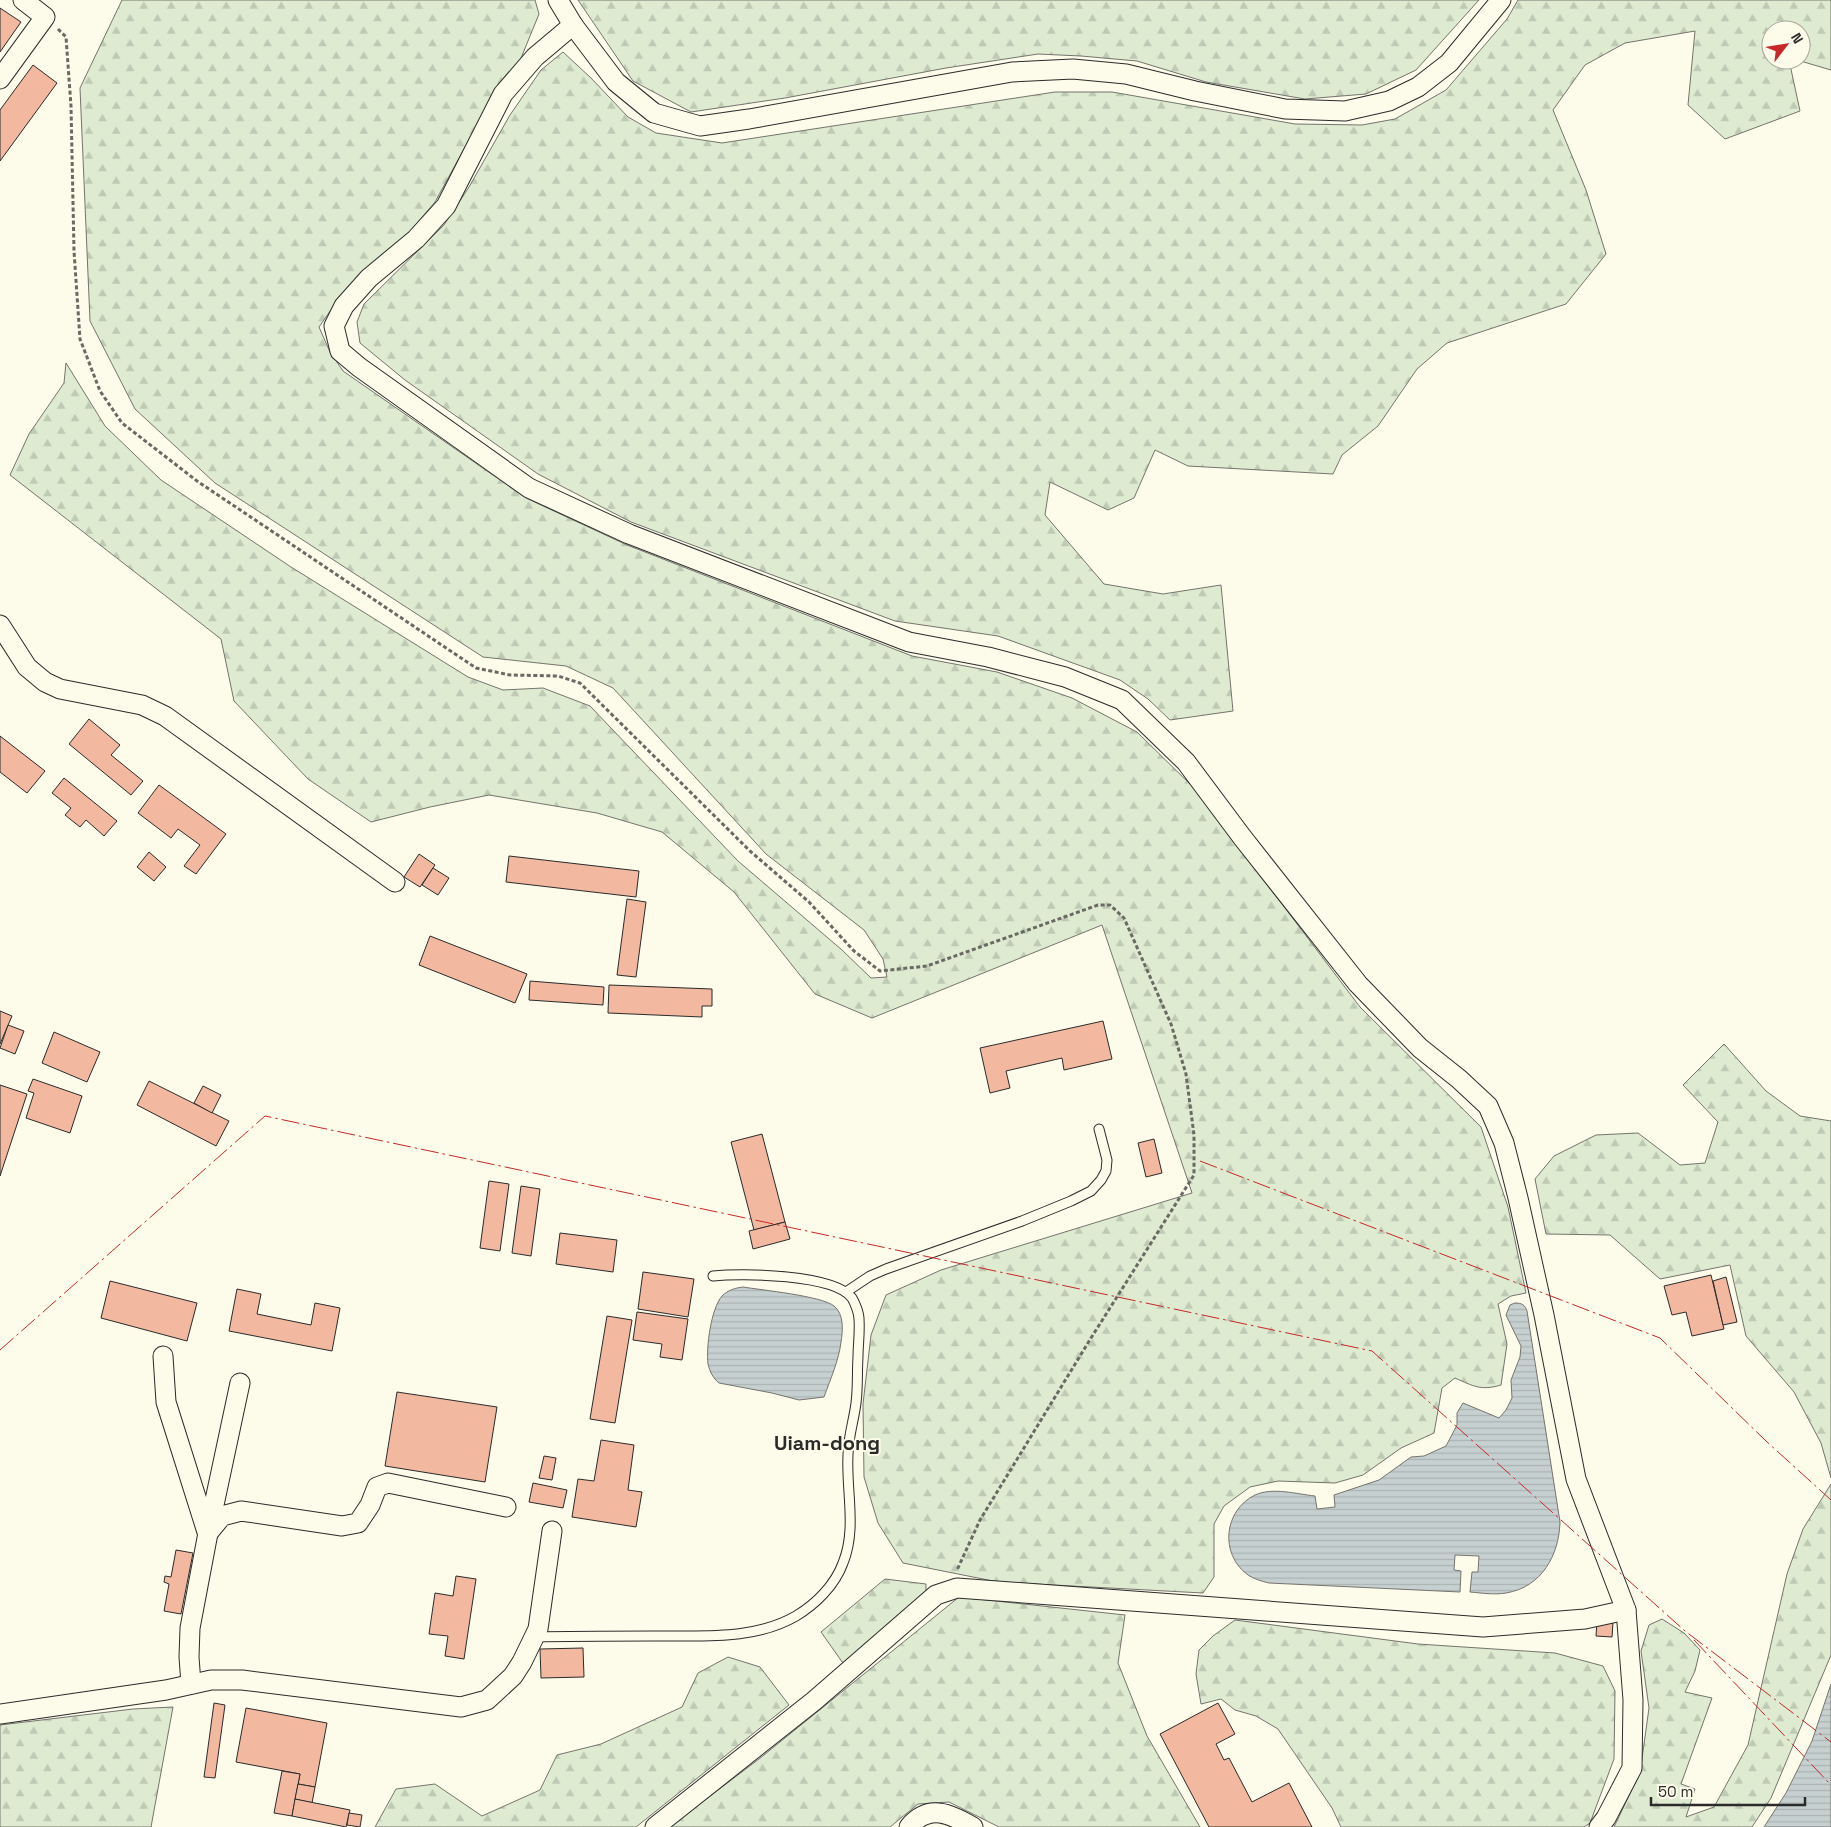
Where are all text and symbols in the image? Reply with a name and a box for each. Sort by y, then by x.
north arrow [1761,20,1811,70]
text: N [1787,30,1807,47]
district label: Uiam-dong [774,1430,880,1456]
scale bar [1651,1774,1805,1806]
text: 50 m [1658,1782,1693,1801]

